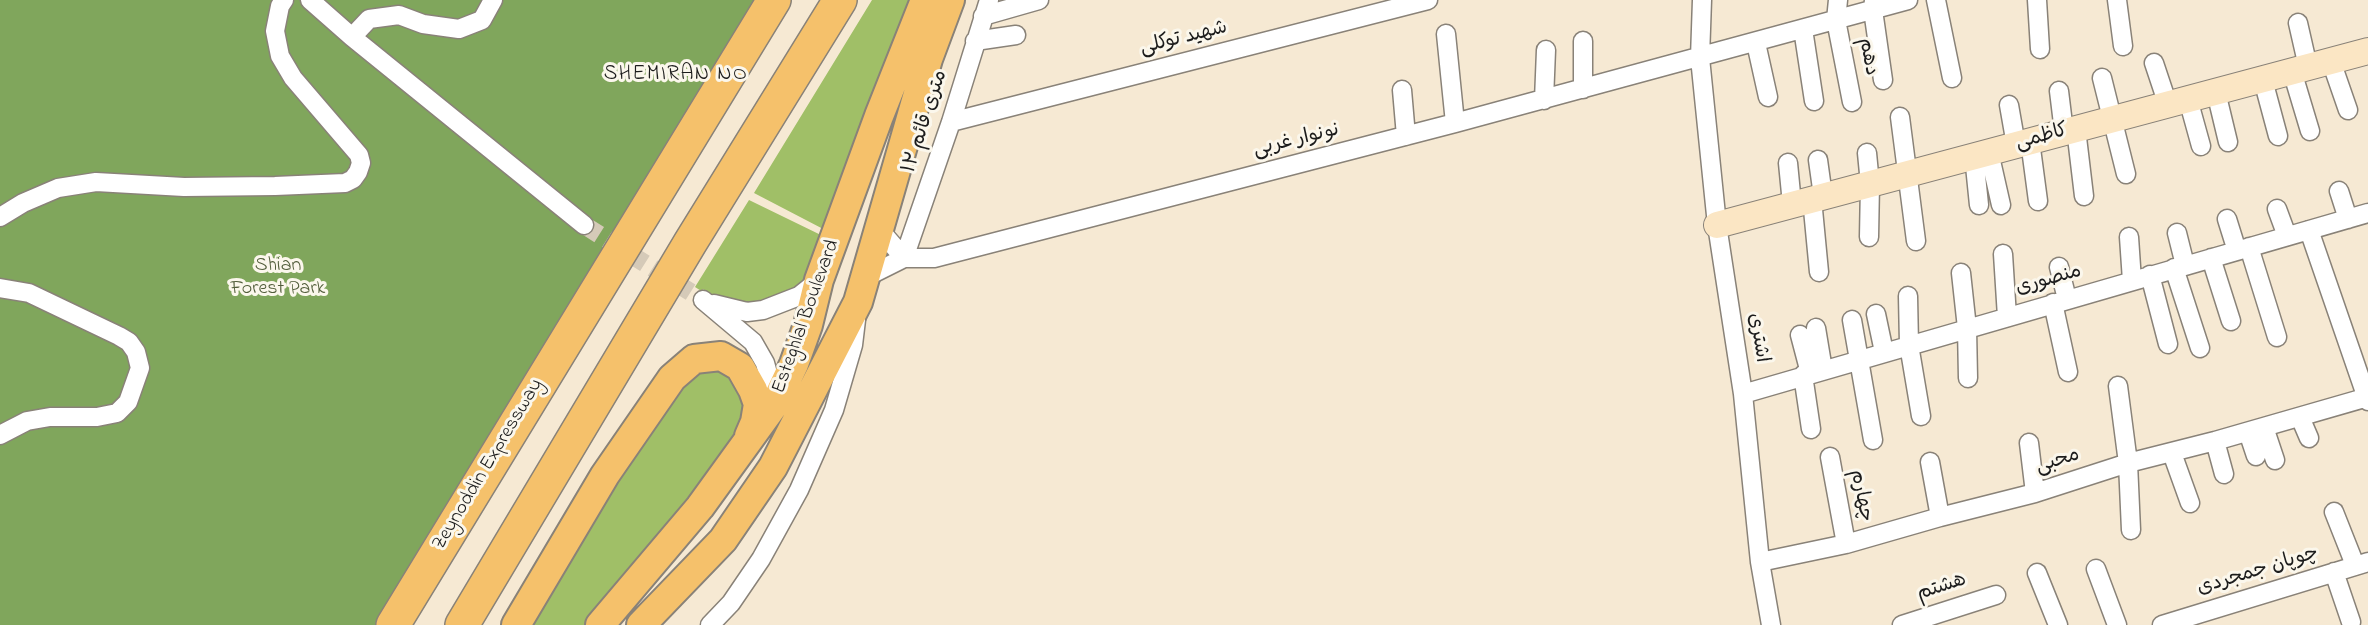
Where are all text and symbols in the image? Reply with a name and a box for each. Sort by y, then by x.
street label: شهید توکلی [1138,17,1230,61]
street label: دهم [1852,36,1882,78]
district label: SHEMIRAN NO [604,63,748,89]
street label: ۱۲ متری قائم [898,68,954,176]
street label: نونوار غربی [1251,119,1343,163]
street label: کاظمی [2013,120,2071,156]
street label: Esteghlal Boulevard [768,237,846,397]
park label: Shian Forest Park [231,255,325,302]
street label: منصوری [2013,260,2085,302]
street label: اشتری [1741,311,1773,365]
street label: Zeynoddin Expressway [428,375,550,555]
street label: محبی [2033,444,2083,480]
street label: چهارم [1843,468,1877,524]
street label: چوپان جمجردی [2194,542,2322,602]
street label: هشتم [1914,569,1970,607]

